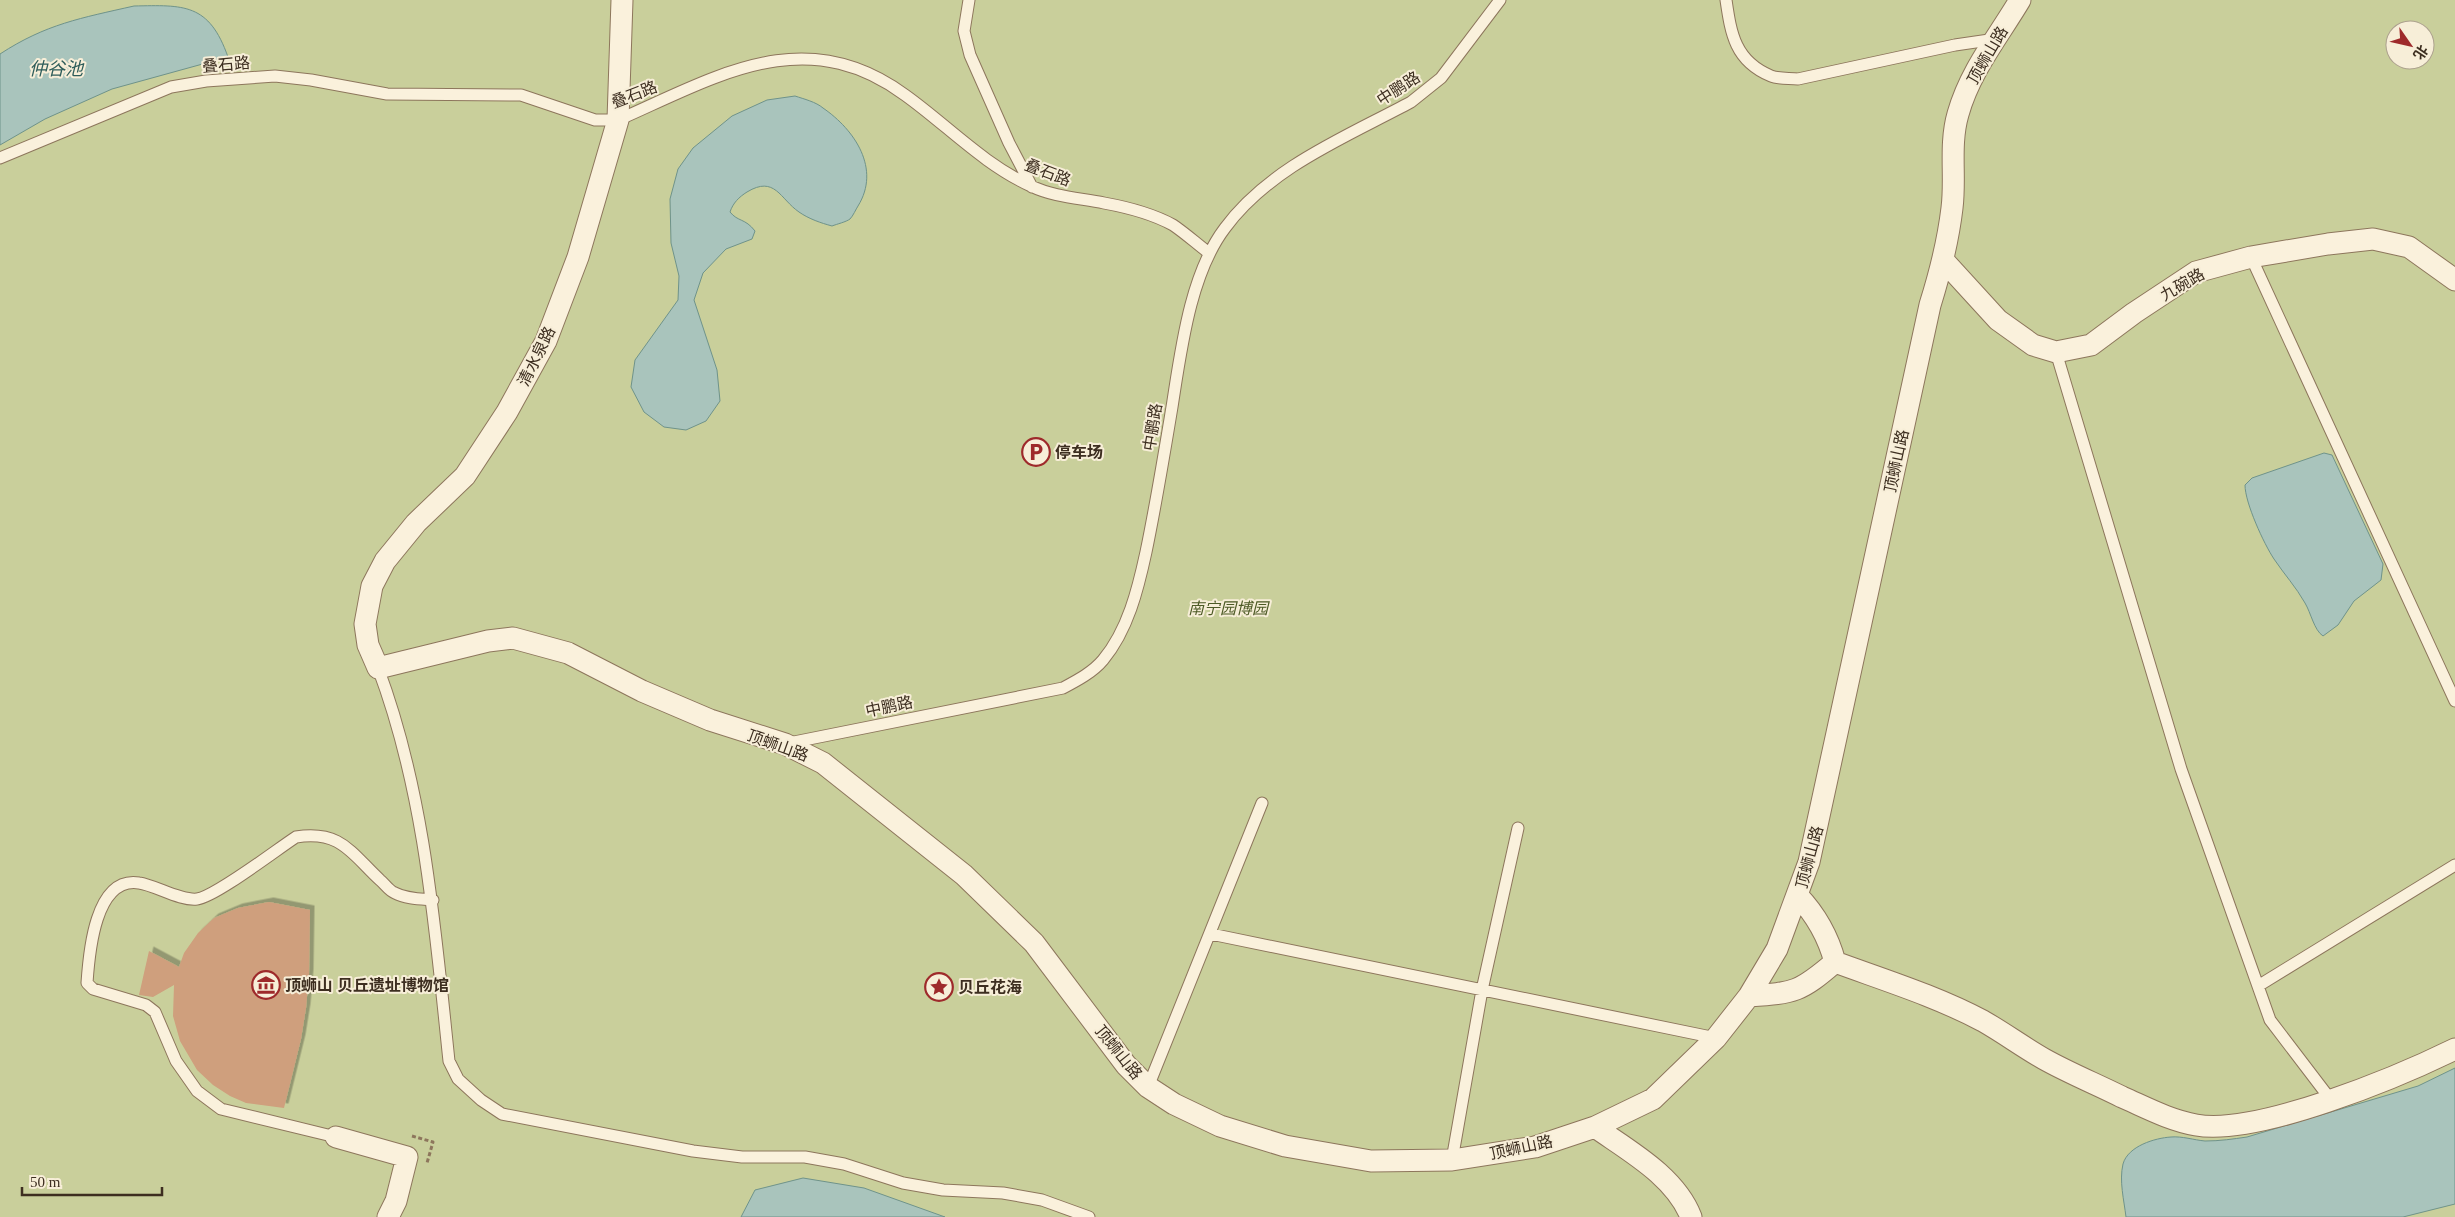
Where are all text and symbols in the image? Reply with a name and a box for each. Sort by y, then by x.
north arrow [2385,20,2435,70]
street label: 顶蛳山路 [1964,23,2011,87]
text: 北 [2410,42,2430,62]
street label: 叠石路 [201,54,251,75]
water label: 仲谷池 [29,59,85,79]
street label: 中鹏路 [1374,68,1423,109]
street label: 叠石路 [609,78,660,111]
street label: 叠石路 [1022,156,1073,189]
street label: 九碗路 [2157,265,2207,304]
street label: 清水泉路 [515,324,558,389]
street label: 中鹏路 [1140,402,1165,452]
street label: 顶蛳山路 [1882,428,1911,494]
parking icon: 停车场 [1021,437,1051,467]
place label: 停车场 [1055,444,1103,461]
park label: 南宁园博园 [1188,600,1270,617]
street label: 中鹏路 [864,693,914,720]
street label: 顶蛳山路 [745,727,811,764]
street label: 顶蛳山路 [1793,824,1826,890]
museum icon: 顶蛳山 贝丘遗址博物馆 [251,970,281,1000]
place icon: 贝丘花海 [924,972,954,1002]
place label: 顶蛳山 贝丘遗址博物馆 [285,976,449,994]
place label: 贝丘花海 [958,979,1022,996]
street label: 顶蛳山路 [1092,1022,1145,1083]
street label: 顶蛳山路 [1488,1133,1554,1162]
scale bar [22,1164,162,1196]
text: 50 m [30,1174,61,1190]

